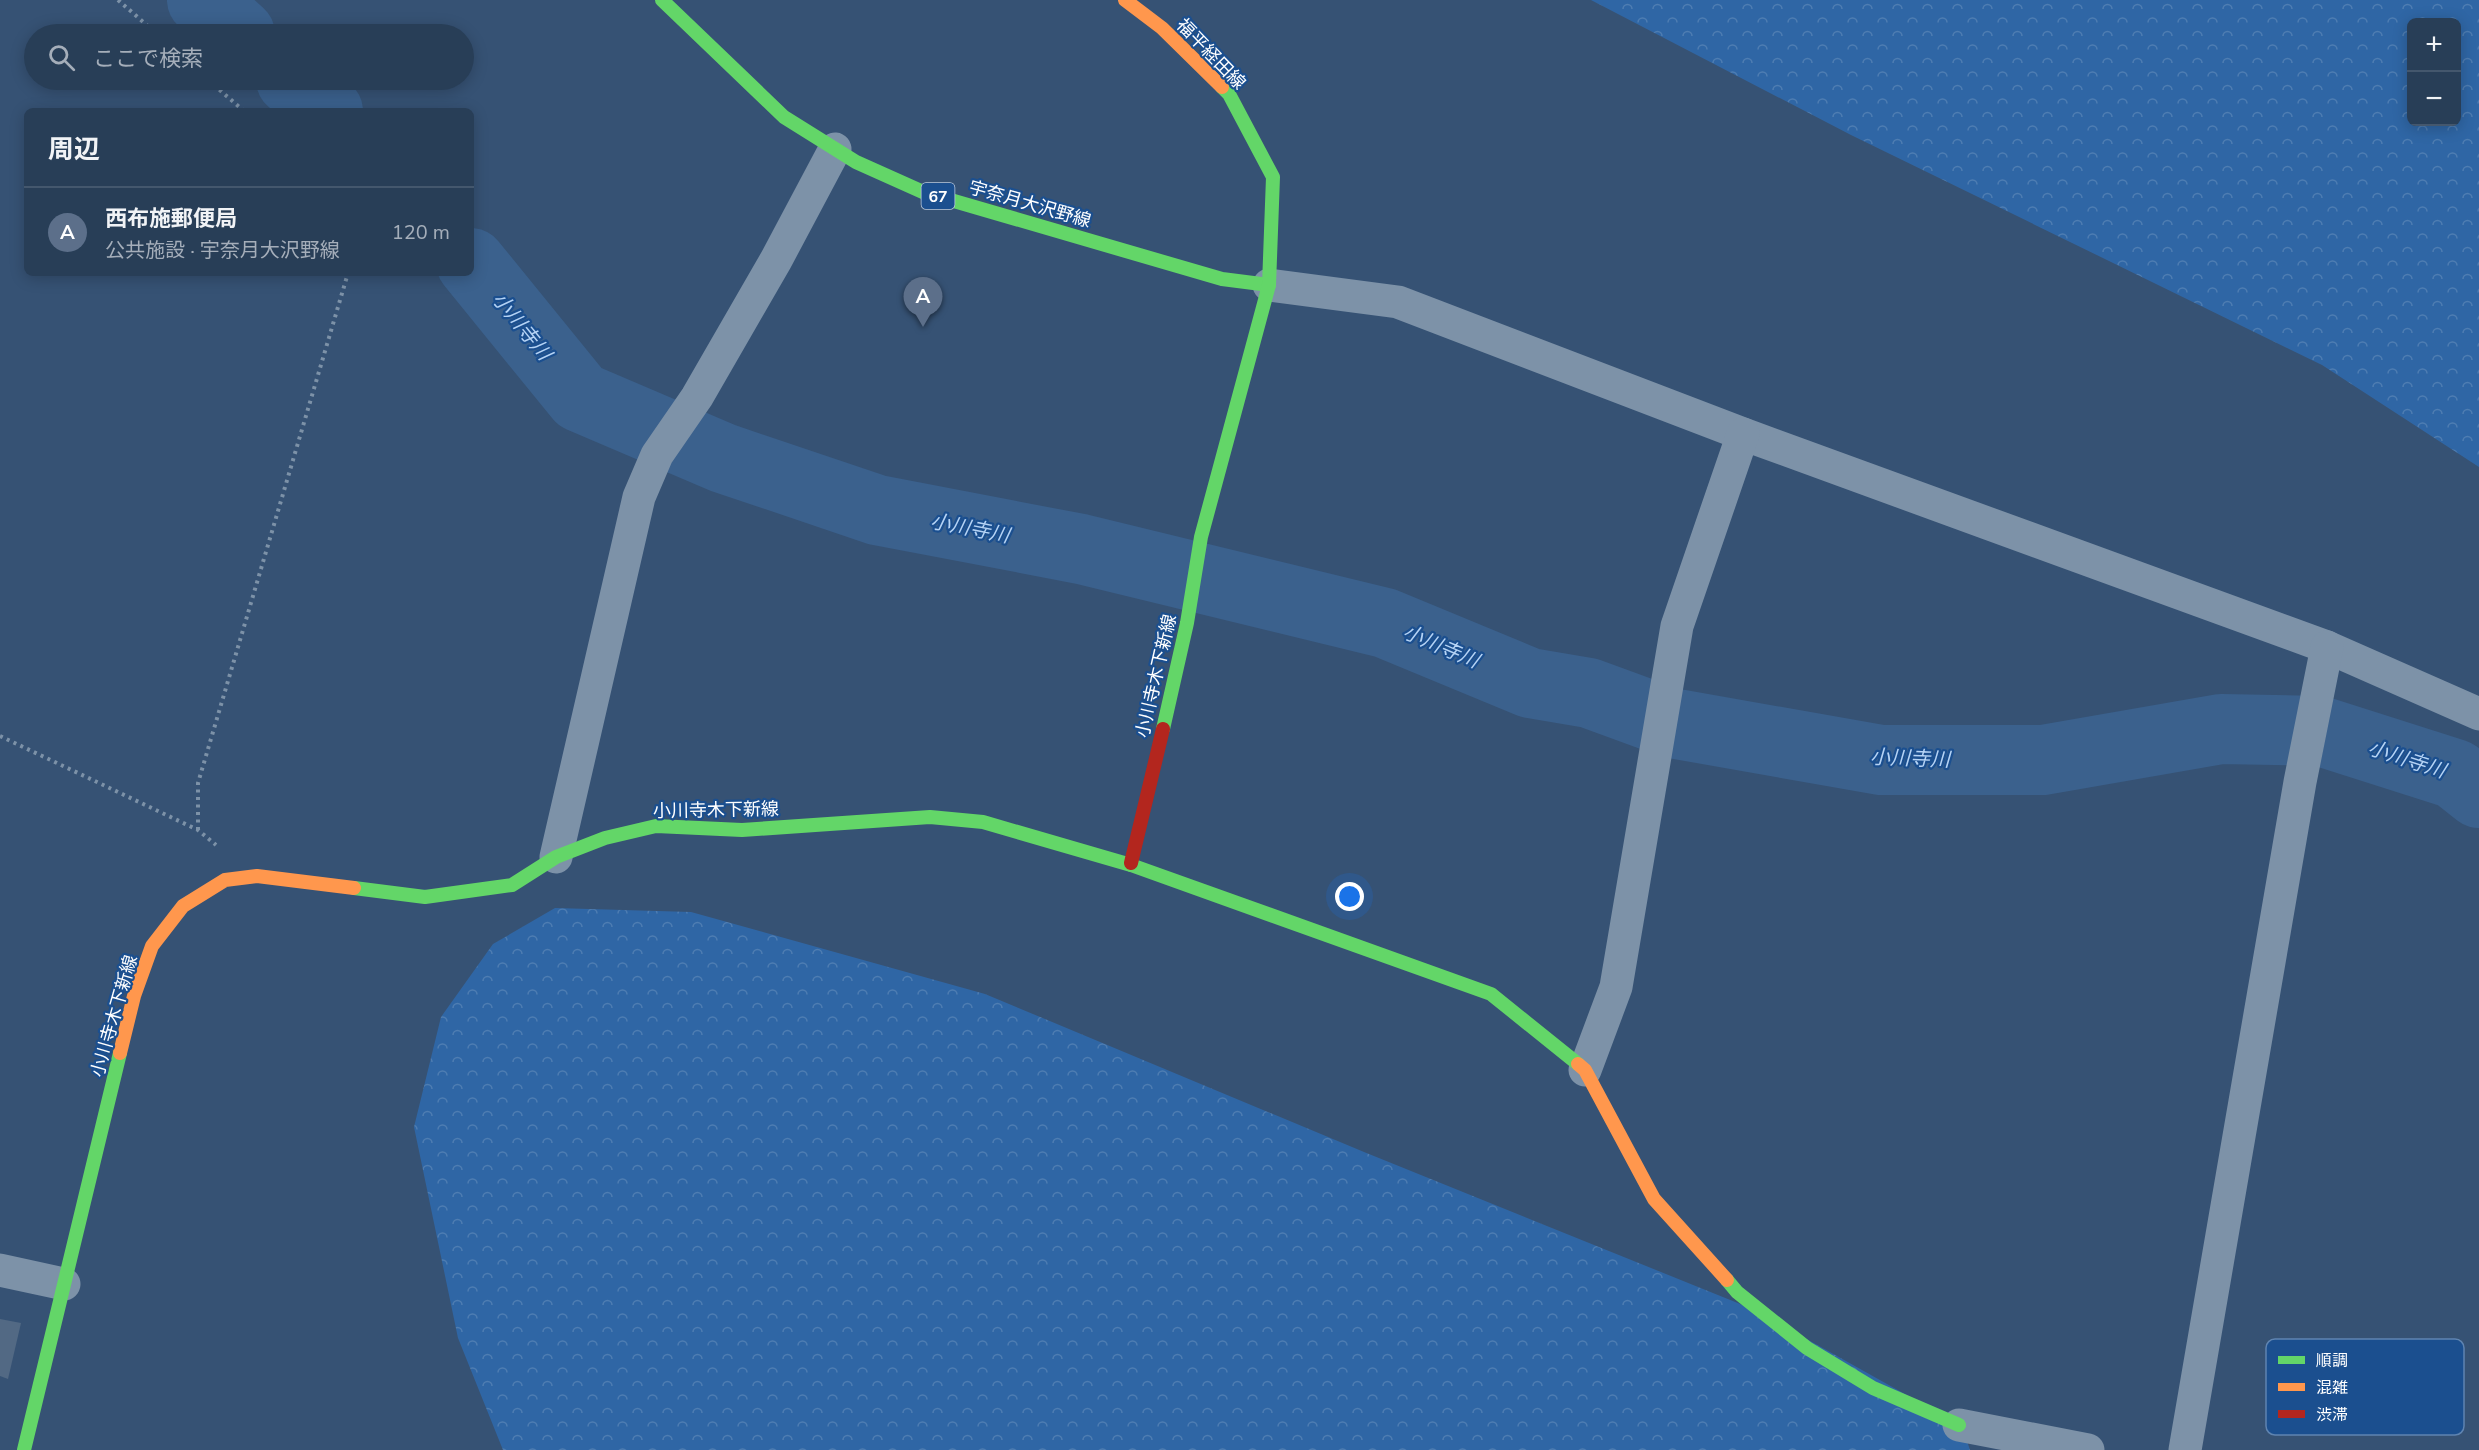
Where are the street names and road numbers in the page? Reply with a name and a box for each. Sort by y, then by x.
street label: 福平経田線 [1171,13,1251,95]
street label: 宇奈月大沢野線 [966,175,1094,233]
road number: 67 [922,183,954,209]
street label: 小川寺木下新線 [1130,612,1182,740]
street label: 小川寺木下新線 [653,797,779,823]
street label: 小川寺木下新線 [85,952,143,1080]

